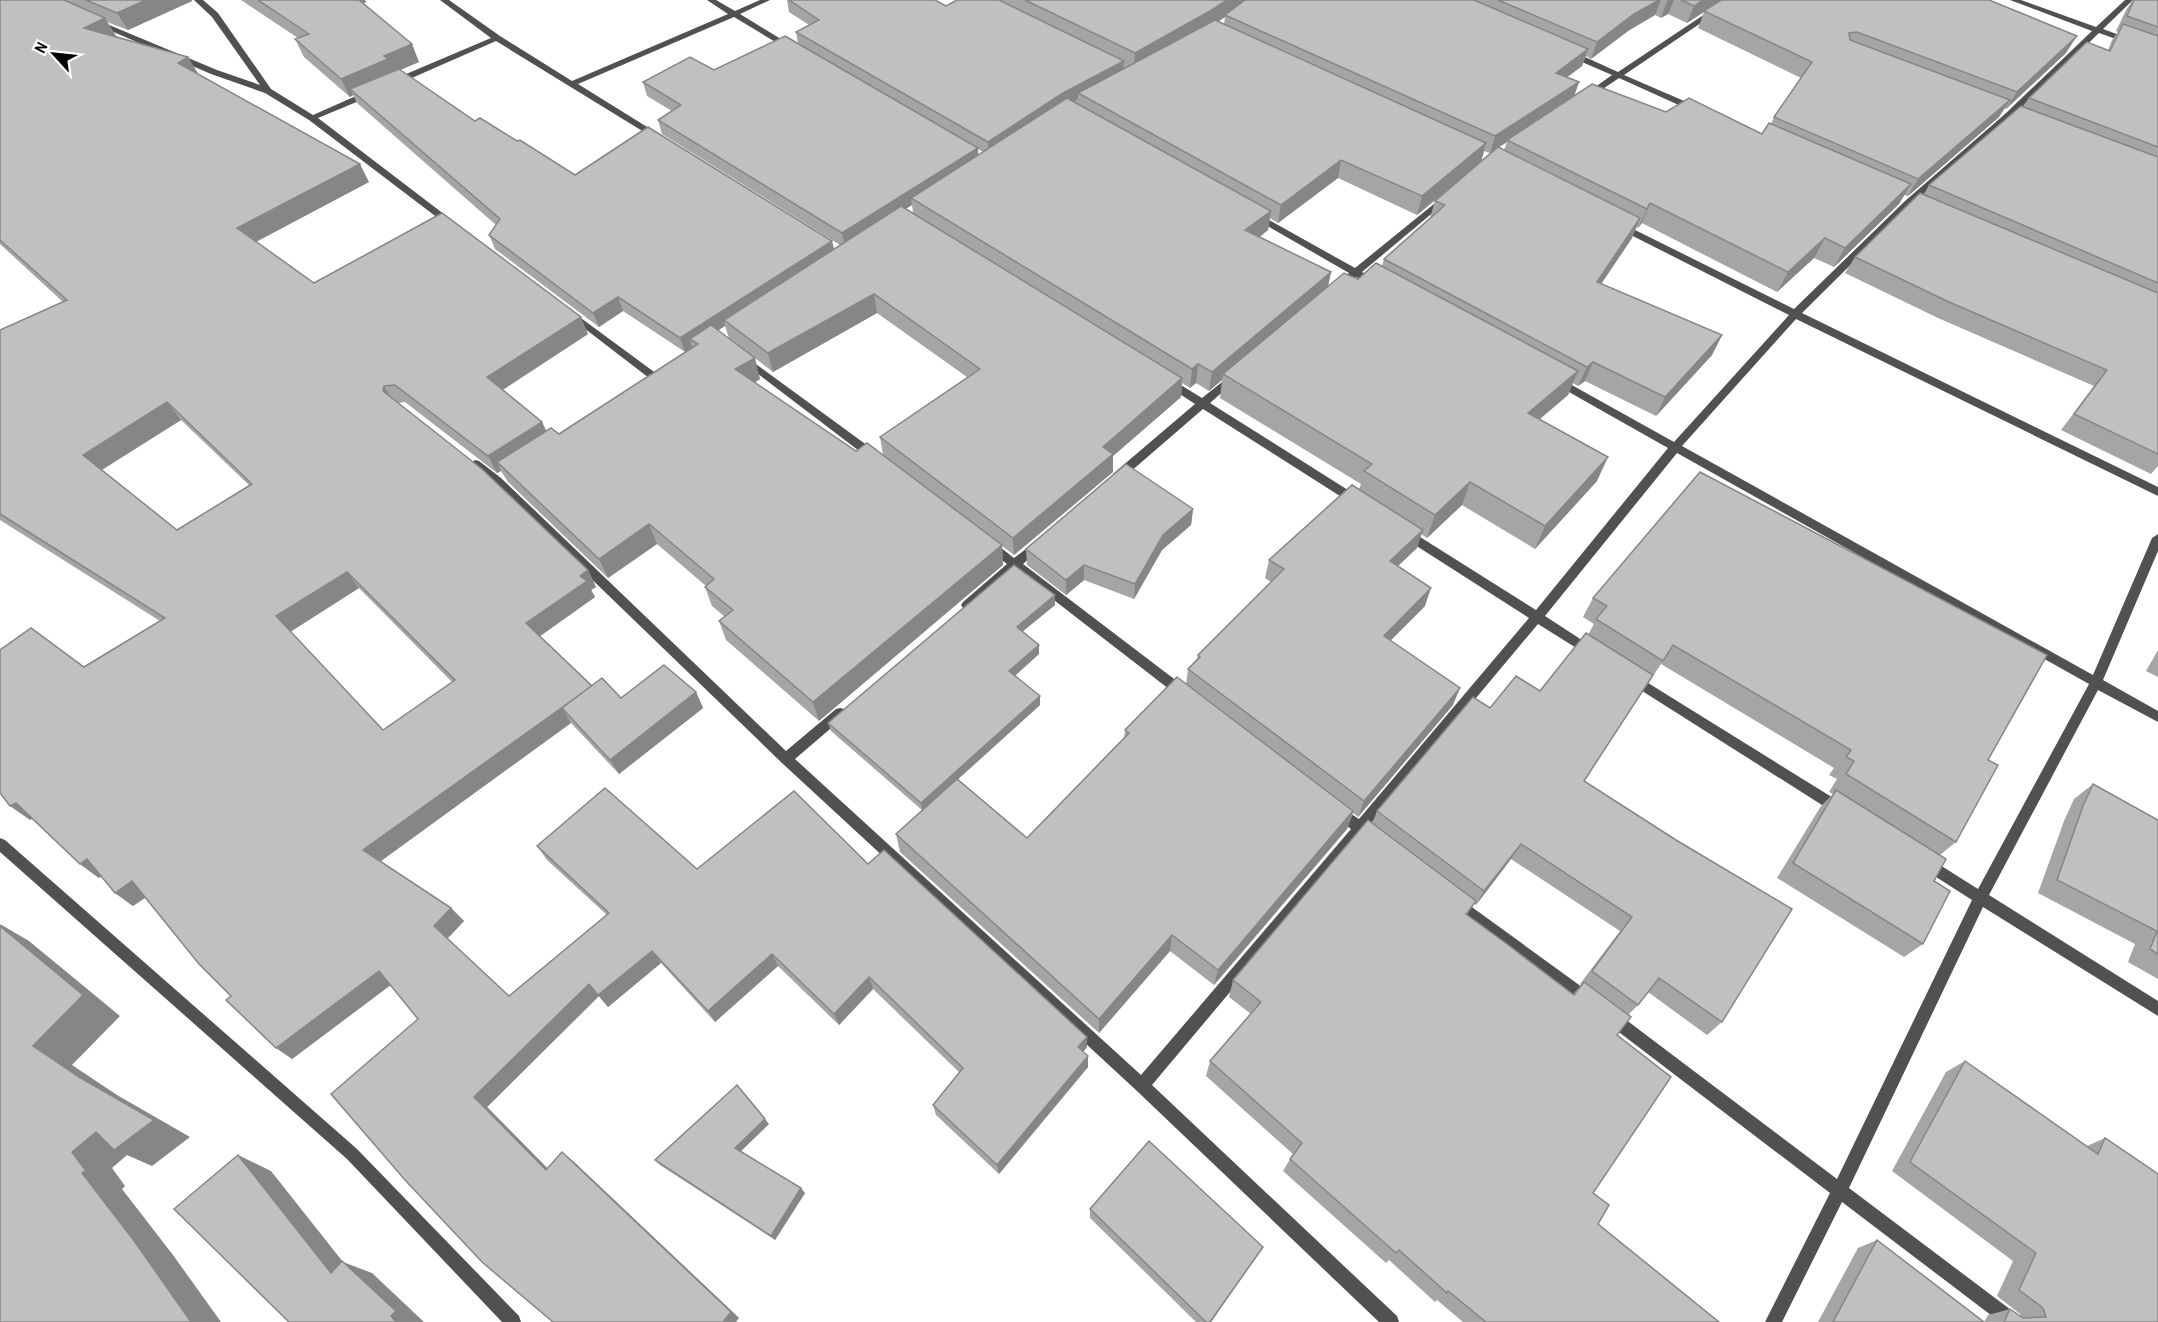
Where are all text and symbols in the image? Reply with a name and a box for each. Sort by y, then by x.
north arrow [24,24,84,84]
text: N [29,38,53,56]

